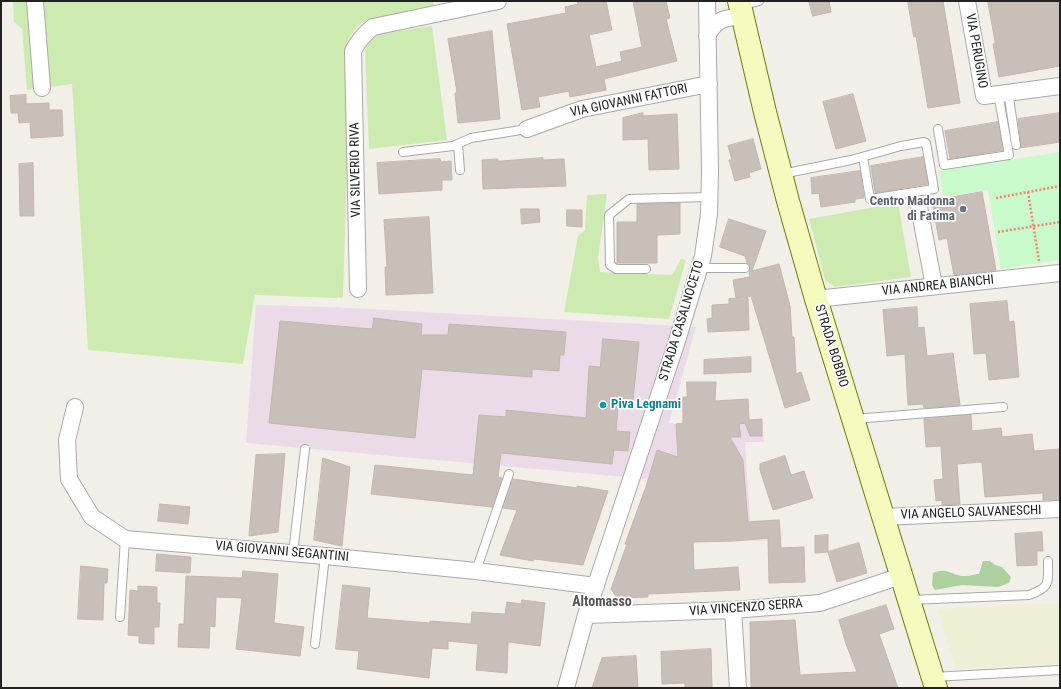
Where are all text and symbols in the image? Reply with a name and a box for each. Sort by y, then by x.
street label: VIA PERUGINO [962,12,990,90]
street label: VIA GIOVANNI FATTORI [569,81,689,121]
street label: VIA SILVERIO RIVA [347,122,365,218]
place label: Centro Madonna di Fatima [870,194,955,225]
marker: Centro Madonna di Fatima [958,204,968,214]
street label: STRADA CASALNOCETO [656,259,708,383]
street label: VIA ANDREA BIANCHI [881,272,995,300]
street label: STRADA BOBBIO [811,303,851,389]
place label: Piva Legnami [611,397,681,413]
marker: Piva Legnami [598,400,608,410]
street label: VIA ANGELO SALVANESCHI [900,503,1042,523]
street label: VIA GIOVANNI SEGANTINI [215,538,349,566]
district label: Altomasso [572,594,632,610]
street label: VIA VINCENZO SERRA [689,596,803,620]

